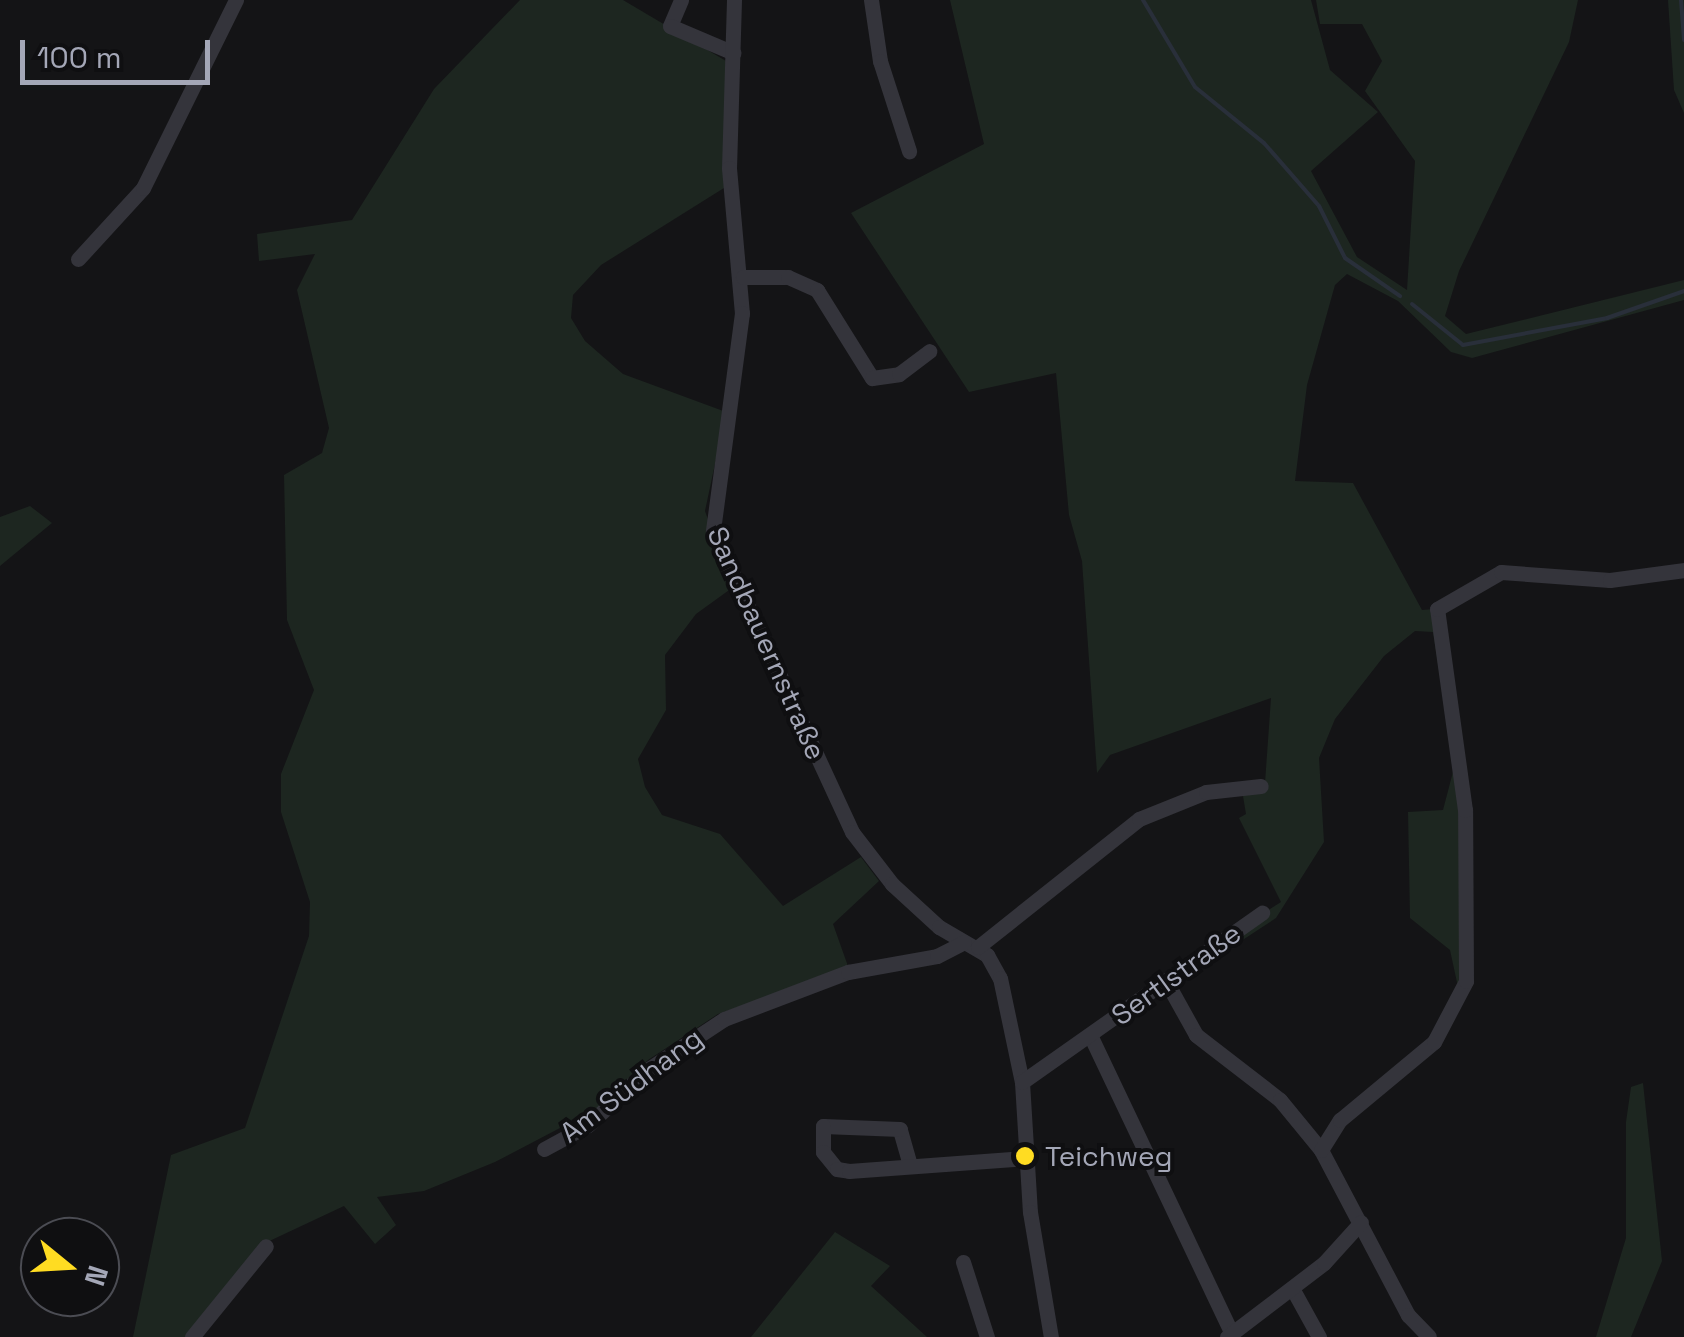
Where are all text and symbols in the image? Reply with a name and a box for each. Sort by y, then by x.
scale bar [25,20,215,82]
text: 100 m [37,38,122,77]
street label: Sandbauernstraße [701,521,833,765]
street label: Sertlstraße [1105,916,1247,1032]
street label: Am Südhang [553,1021,709,1149]
place label: Teichweg [1045,1139,1173,1173]
marker: Teichweg [1014,1145,1036,1167]
north arrow [20,1217,120,1317]
text: N [77,1261,117,1290]

